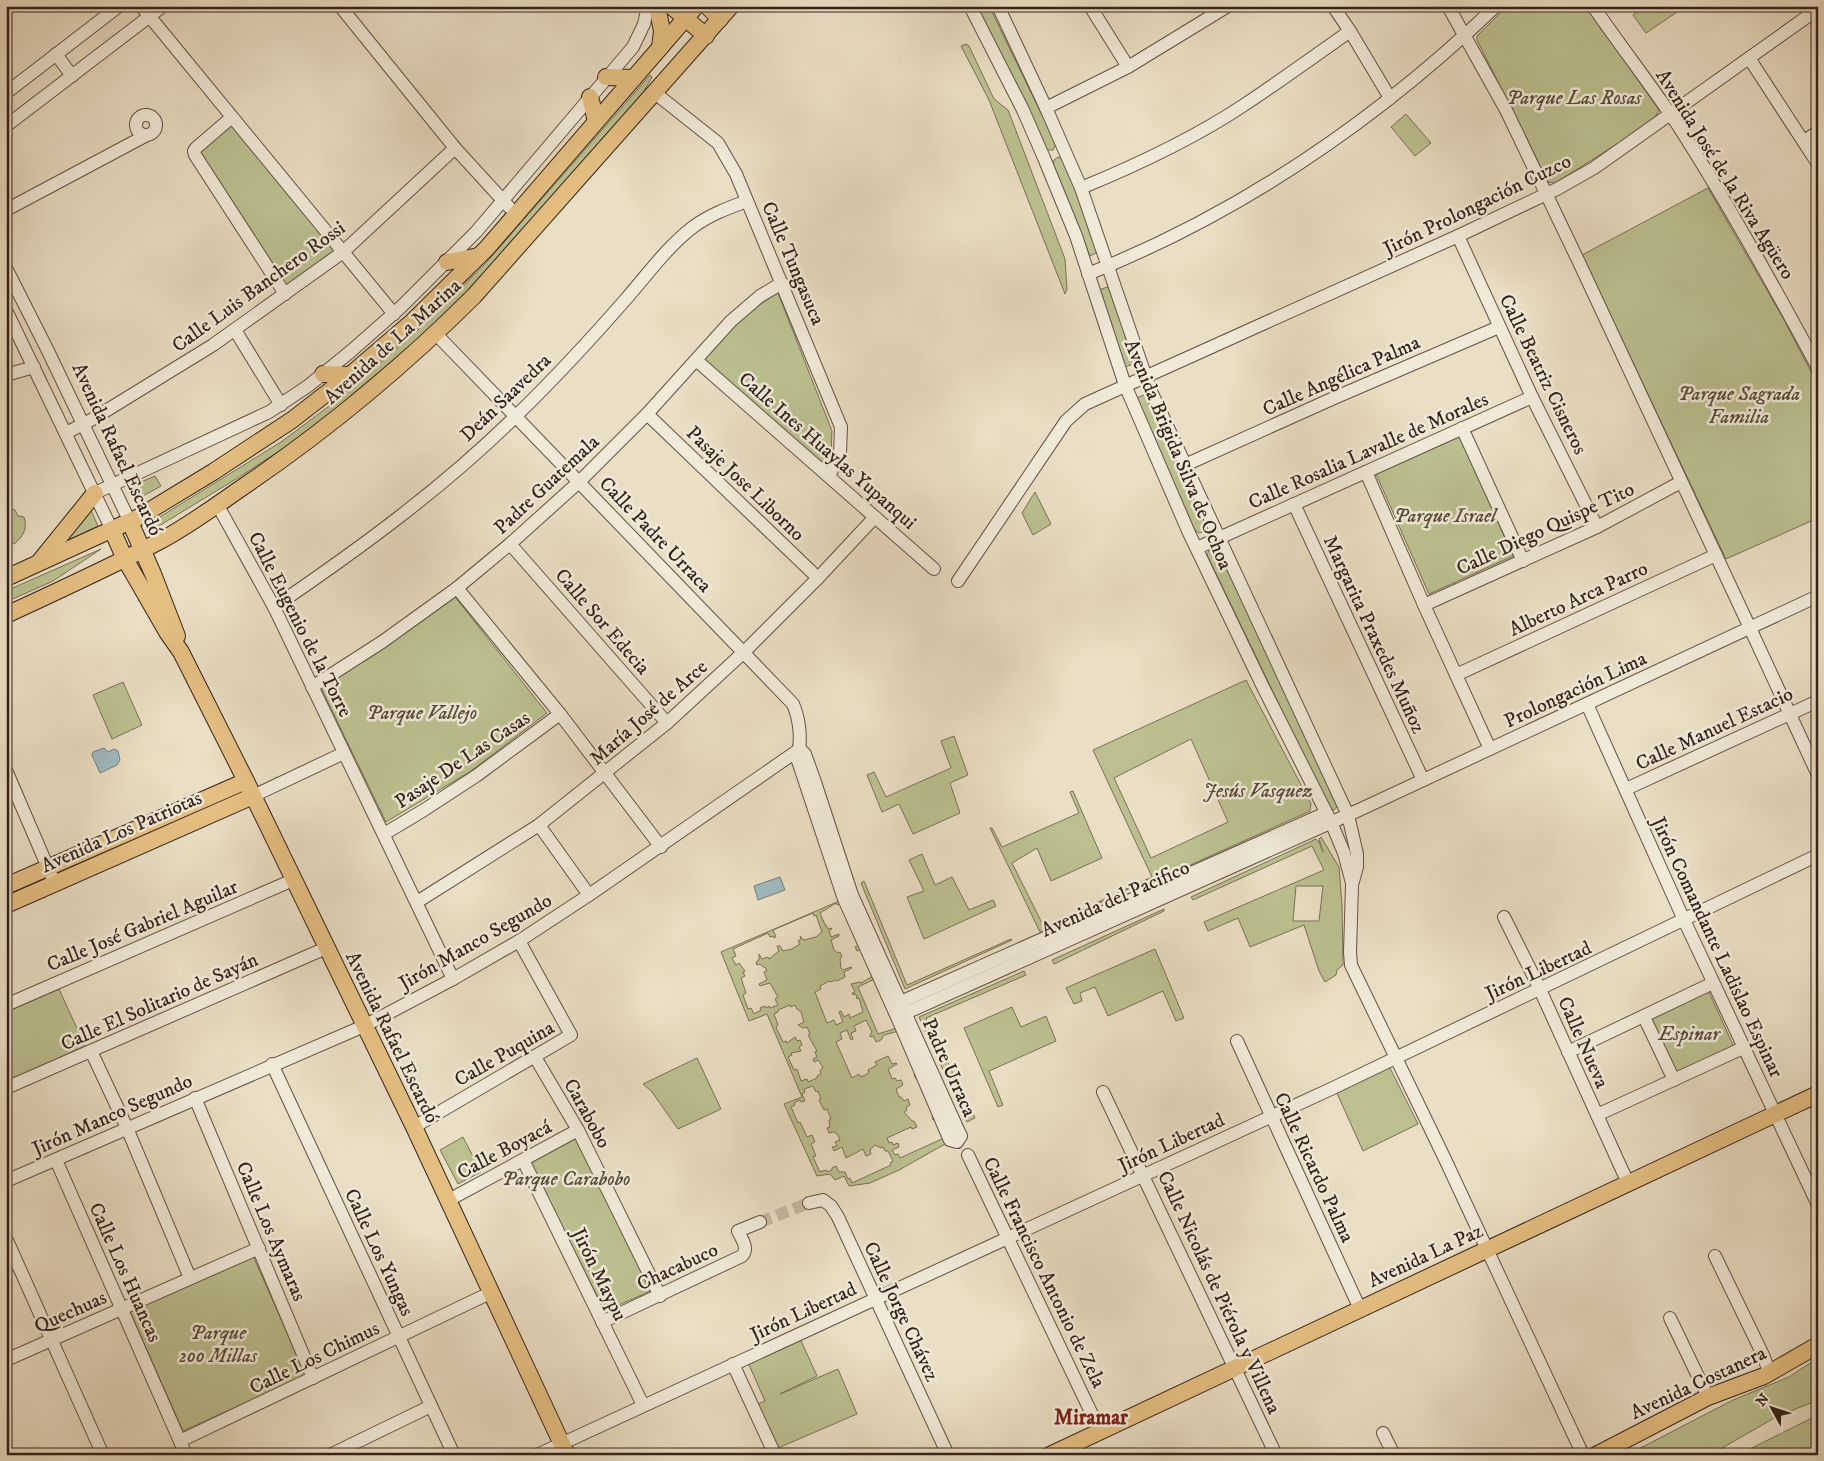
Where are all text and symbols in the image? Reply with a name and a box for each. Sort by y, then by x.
street label: Avenida José de la Riva Agüero [1650,65,1800,285]
park label: Parque Las Rosas [1507,86,1642,111]
street label: Jirón Prolongación Cuzco [1378,149,1576,263]
street label: Calle Tungasuca [755,198,830,330]
street label: Calle Luis Banchero Rossi [167,216,350,359]
street label: Avenida de La Marina [319,274,467,410]
street label: Calle Beatriz Cisneros [1493,290,1592,459]
street label: Calle Angélica Palma [1259,330,1425,422]
street label: Avenida Brigida Silva de Ochoa [1118,336,1238,574]
street label: Deán Saavedra [455,348,557,448]
street label: Avenida Rafael Escardó [66,359,168,540]
street label: Calle Ines Huaylas Yupanqui [733,367,921,535]
park label: Parque Sagrada Familia [1678,382,1800,430]
street label: Calle Rosalia Lavalle de Morales [1245,387,1493,516]
street label: Pasaje Jose Liborno [680,421,810,547]
street label: Padre Guatemala [489,430,605,540]
street label: Calle Padre Urraca [593,472,717,599]
street label: Calle Diego Quispe Tito [1453,477,1639,582]
park label: Parque Israel [1394,504,1498,529]
street label: Calle Eugenio de la Torre [242,528,357,722]
street label: Margarita Praxedes Muñoz [1317,532,1431,738]
street label: Alberto Arca Parro [1505,556,1652,642]
street label: Calle Sor Edecia [549,564,655,681]
street label: Prolongación Lima [1500,646,1651,734]
street label: María José de Arce [585,655,713,771]
street label: Calle Manuel Estacio [1632,682,1797,777]
park label: Parque Vallejo [367,701,477,726]
street label: Pasaje De Las Casas [390,706,535,815]
park label: Jesús Vasquez [1203,779,1313,804]
street label: Avenida Los Patriotas [37,786,206,879]
street label: Jirón Comandante Ladislao Espinar [1647,813,1789,1081]
street label: Avenida del Pacifico [1038,855,1194,943]
street label: Calle José Gabriel Aguilar [43,875,242,978]
street label: Jirón Manco Segundo [393,888,557,997]
street label: Jirón Libertad [1480,936,1596,1008]
street label: Calle El Solitario de Sayán [57,947,263,1057]
street label: Avenida Rafael Escardó [339,948,444,1128]
street label: Calle Nueva [1551,993,1614,1093]
street label: Padre Urraca [916,1014,982,1121]
street label: Calle Puquina [450,1015,560,1093]
park label: Espinar [1658,1021,1720,1045]
street label: Jirón Manco Segundo [27,1069,197,1163]
street label: Carabobo [557,1074,616,1153]
street label: Calle Ricardo Palma [1268,1089,1360,1247]
street label: Jirón Libertad [1113,1108,1229,1180]
street label: Calle Boyacá [453,1115,557,1186]
street label: Calle Francisco Antonio de Zela [977,1153,1111,1393]
street label: Calle Los Aymaras [230,1158,311,1306]
park label: Parque Carabobo [501,1167,631,1192]
street label: Calle Nicolás de Piérola y Villena [1151,1167,1286,1419]
street label: Calle Los Yungas [338,1185,419,1321]
street label: Calle Los Huancas [83,1199,167,1347]
street label: Avenida La Paz [1364,1219,1487,1294]
street label: Jirón Maypu [565,1222,632,1325]
street label: Chacabuco [633,1238,722,1297]
street label: Calle Jorge Chávez [857,1238,944,1386]
street label: Jirón Libertad [745,1277,861,1349]
street label: Quechuas [31,1285,111,1339]
street label: Calle Los Chimus [246,1316,384,1401]
park label: Parque 200 Millas [179,1321,258,1369]
street label: Avenida Costanera [1627,1341,1771,1426]
north arrow [1746,1384,1796,1434]
text: N [1752,1390,1774,1410]
district label: Miramar [1054,1405,1129,1431]

